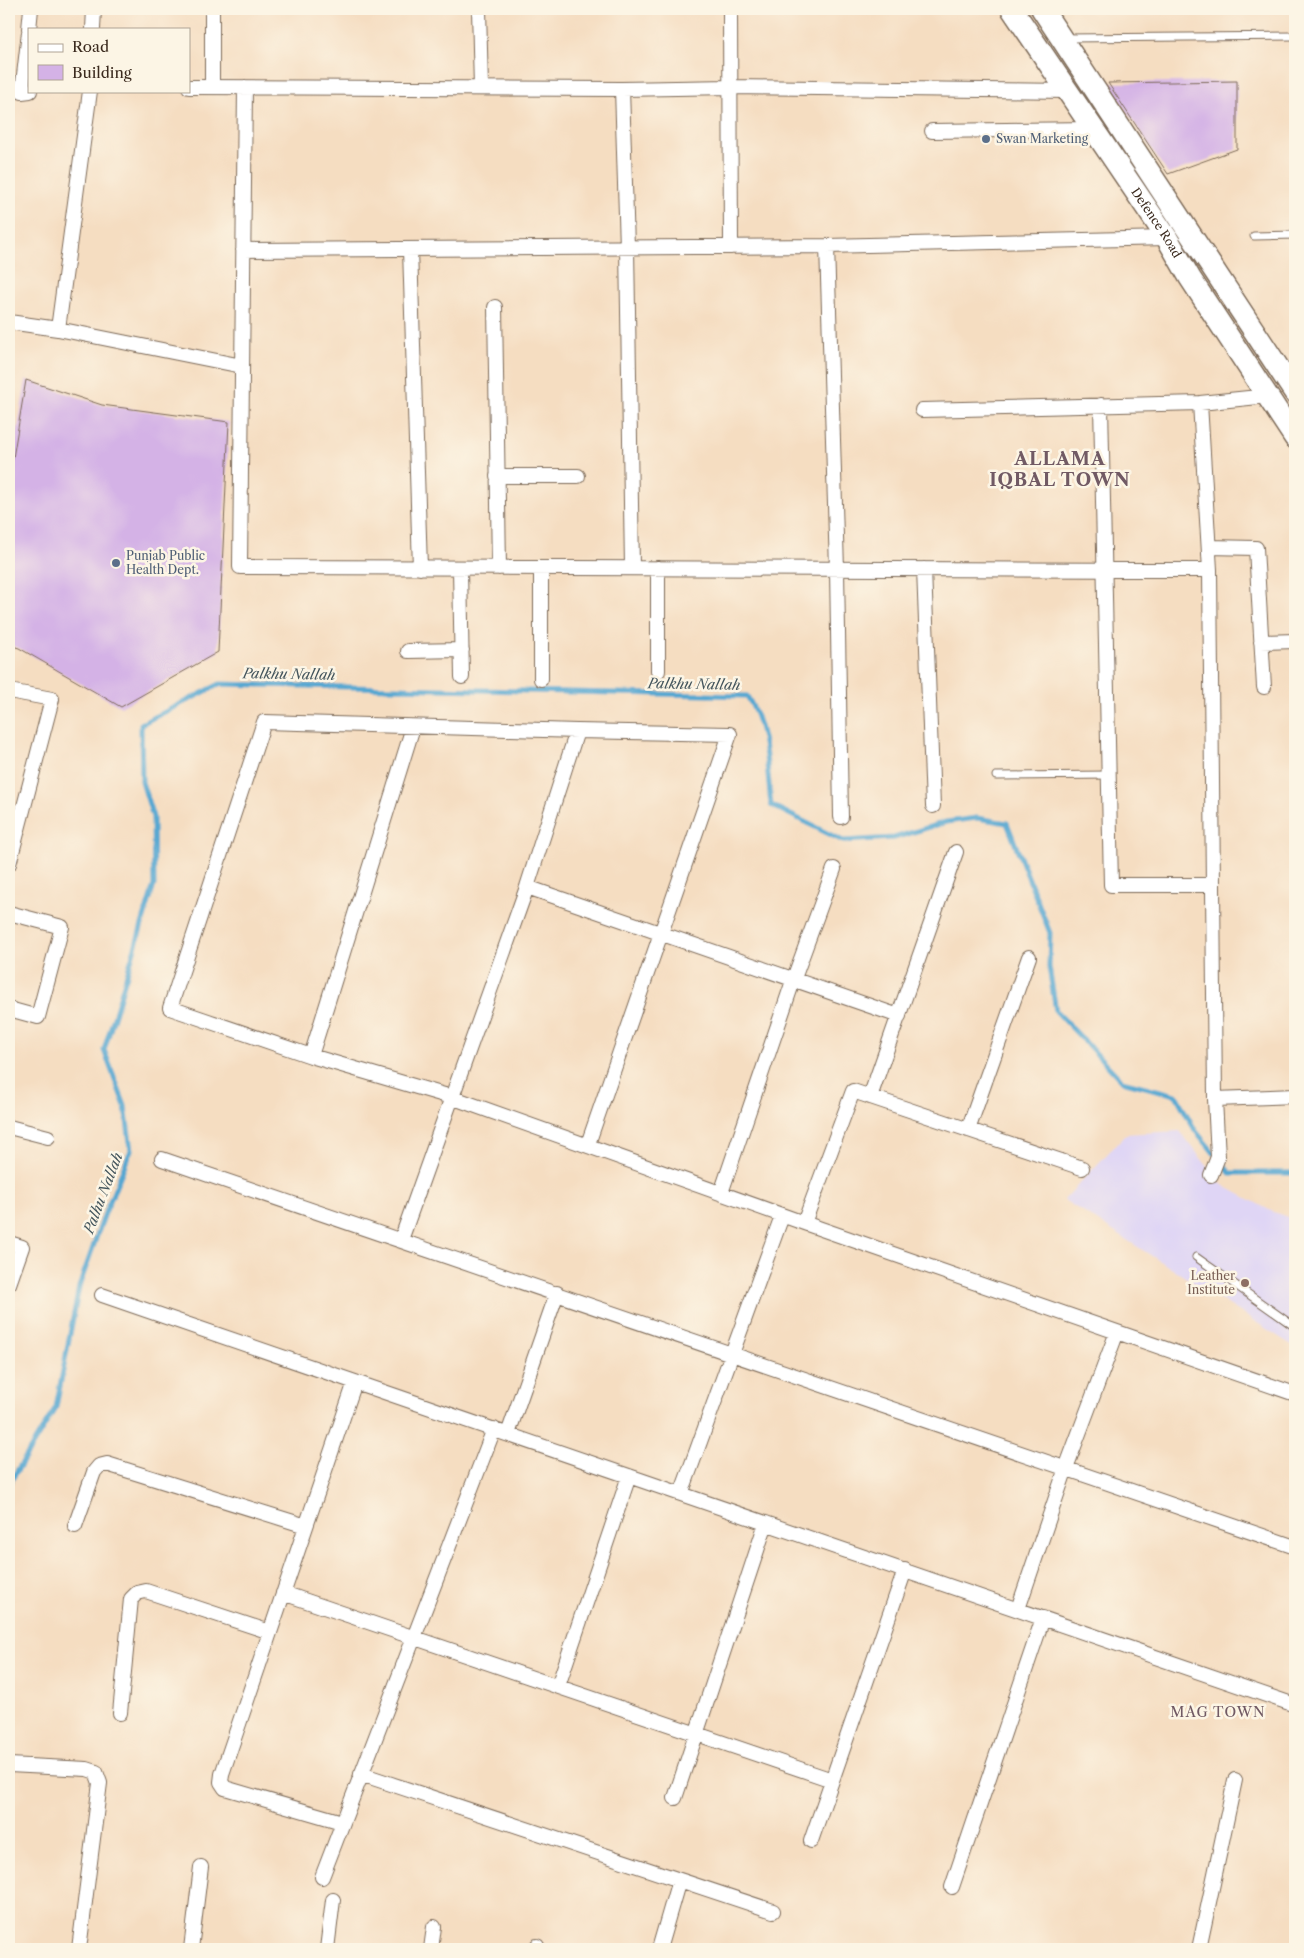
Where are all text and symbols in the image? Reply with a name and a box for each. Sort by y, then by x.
legend [28,28,190,92]
text: Road [72,37,109,56]
text: Building [72,63,132,82]
place label: Swan Marketing [996,131,1089,146]
marker: Swan Marketing [980,133,992,145]
street label: Defence Road [1128,185,1185,261]
district label: ALLAMA IQBAL TOWN [989,448,1131,491]
place label: Punjab Public Health Dept. [126,548,205,577]
marker: Punjab Public Health Dept. [110,557,122,569]
water label: Palkhu Nallah [242,664,335,684]
water label: Palkhu Nallah [647,674,740,694]
water label: Palhu Nallah [79,1150,127,1237]
place label: Leather Institute [1187,1268,1235,1297]
marker: Leather Institute [1239,1277,1251,1289]
district label: MAG TOWN [1170,1703,1266,1721]

